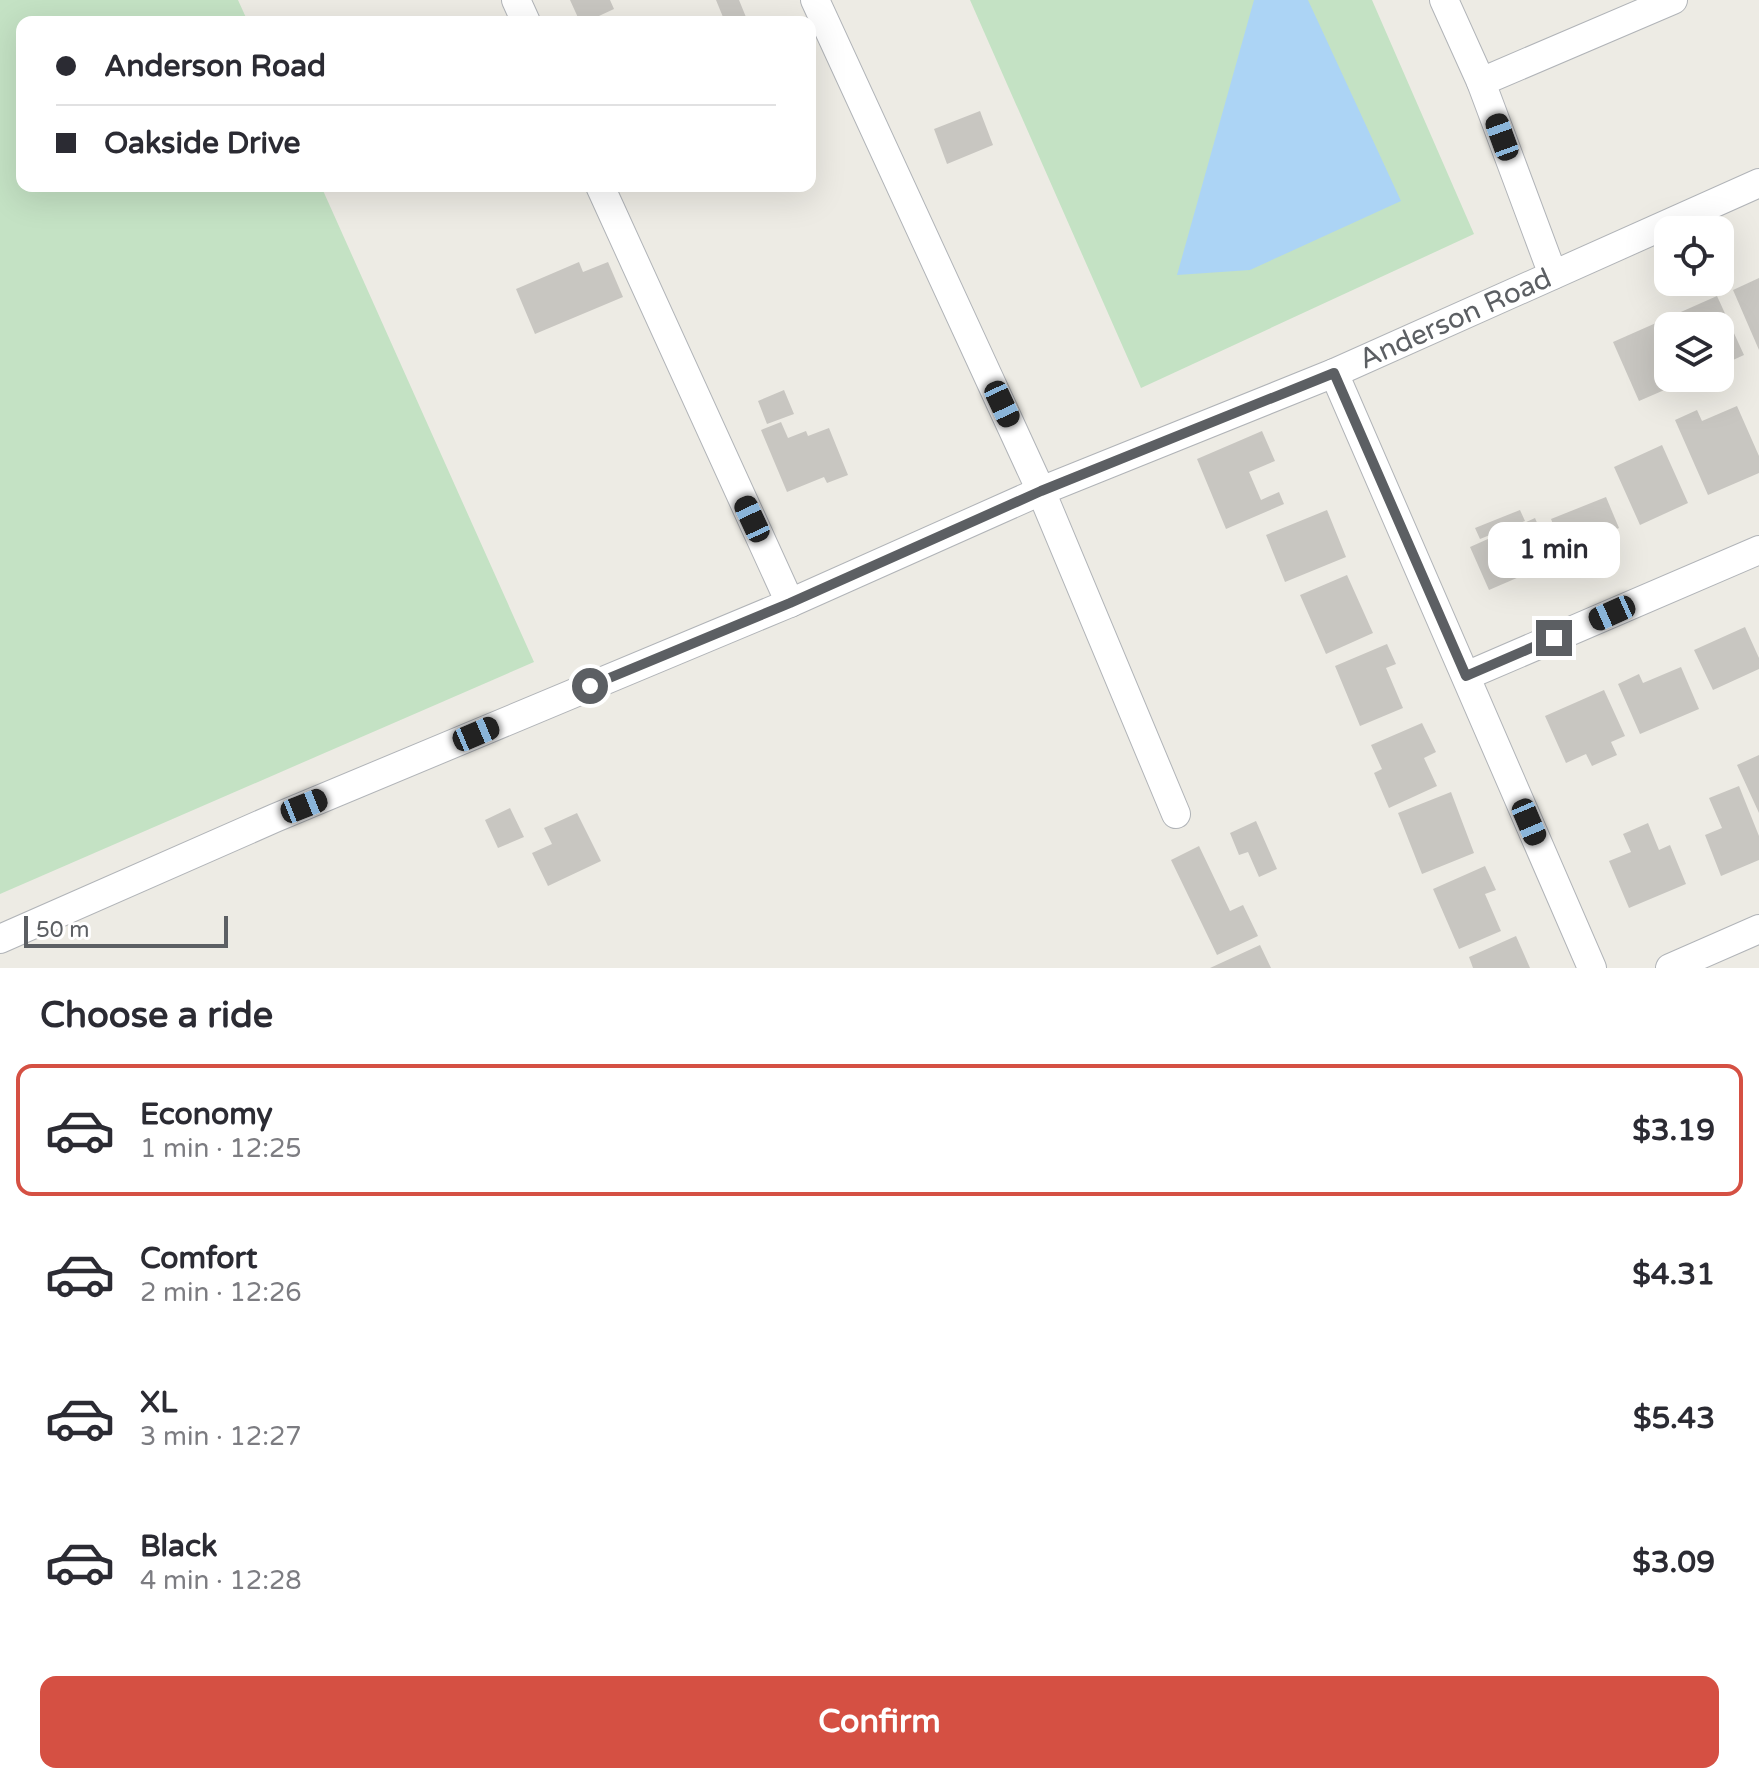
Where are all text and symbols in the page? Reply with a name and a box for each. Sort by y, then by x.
text: Anderson Road [104,48,326,85]
car [1483,110,1521,164]
text: Oakside Drive [104,125,301,162]
map controls [1654,216,1734,392]
button: locate [1654,216,1734,296]
street label: Anderson Road [1354,261,1557,377]
button: layers [1654,312,1734,392]
car [981,377,1023,431]
car [731,492,773,546]
callout: 1 min [1488,522,1620,578]
text: 1 min [1519,534,1589,565]
car [1585,592,1639,634]
route end [1536,620,1572,656]
route start [572,668,608,704]
car [449,714,503,754]
car [277,786,331,826]
car [1509,795,1549,849]
scale bar [24,912,228,948]
text: 50 m [36,917,90,943]
text: Choose a ride [40,994,273,1037]
icon: car [44,1094,116,1166]
text: Economy [140,1096,273,1133]
text: $3.19 [1632,1112,1715,1149]
text: 1 min · 12:25 [140,1133,302,1164]
icon: car [44,1238,116,1310]
text: Comfort [140,1240,258,1277]
text: $4.31 [1632,1256,1715,1293]
text: 2 min · 12:26 [140,1277,302,1308]
icon: car [44,1382,116,1454]
text: XL [140,1384,177,1421]
text: $5.43 [1633,1400,1715,1437]
text: 3 min · 12:27 [140,1421,302,1452]
icon: car [44,1526,116,1598]
text: Black [140,1528,217,1565]
text: $3.09 [1632,1544,1715,1581]
text: 4 min · 12:28 [140,1565,302,1596]
button: Confirm [40,1676,1719,1768]

